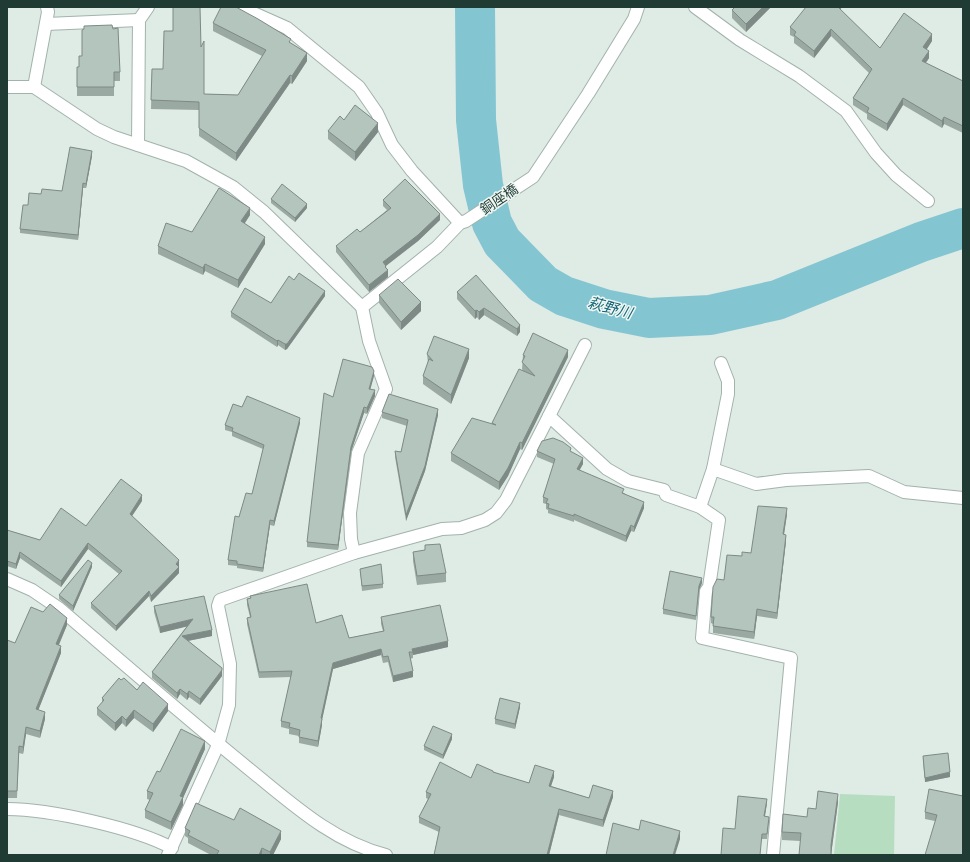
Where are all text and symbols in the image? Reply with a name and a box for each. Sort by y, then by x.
street label: 銅座橋 [476,179,521,218]
water label: 萩野川 [586,292,637,323]

